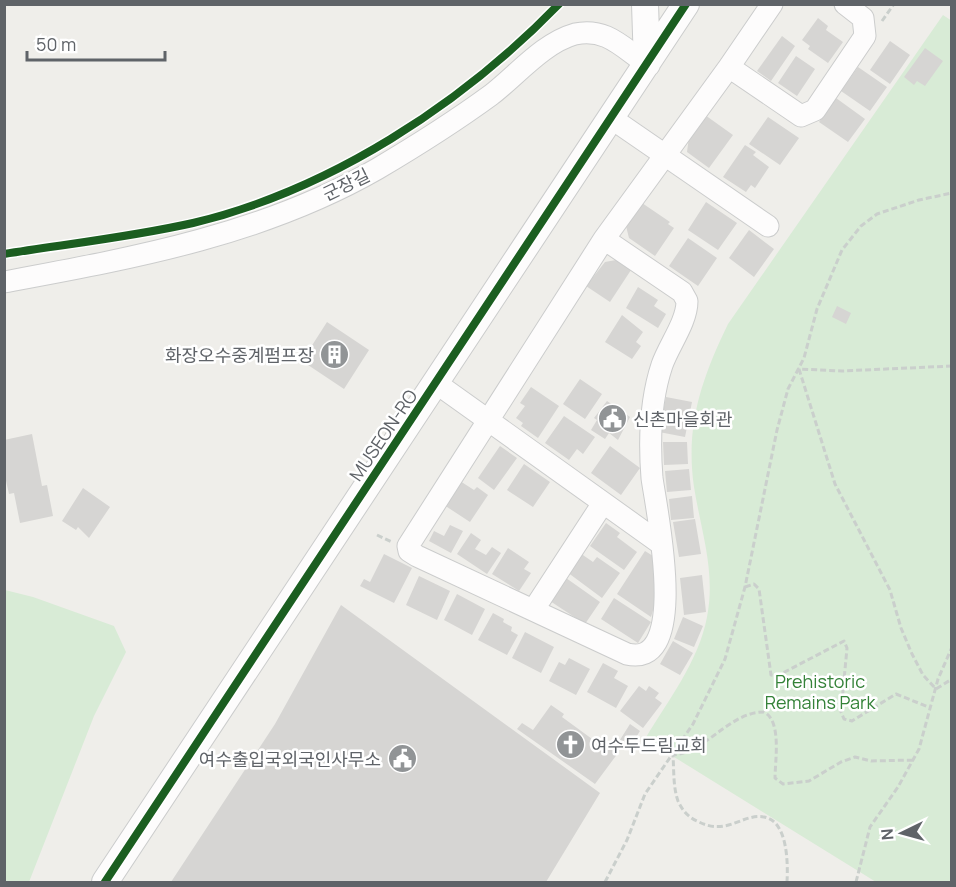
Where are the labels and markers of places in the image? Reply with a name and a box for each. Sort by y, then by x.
building icon: 화장오수중계펌프장 [319,339,351,371]
place label: 화장오수중계펌프장 [165,343,314,367]
public building icon: 신촌마을회관 [596,403,628,435]
place label: 신촌마을회관 [633,407,733,431]
church icon: 여수두드림교회 [554,729,586,761]
place label: 여수두드림교회 [591,733,707,757]
public building icon: 여수출입국외국인사무소 [386,743,418,775]
place label: 여수출입국외국인사무소 [199,747,381,771]

